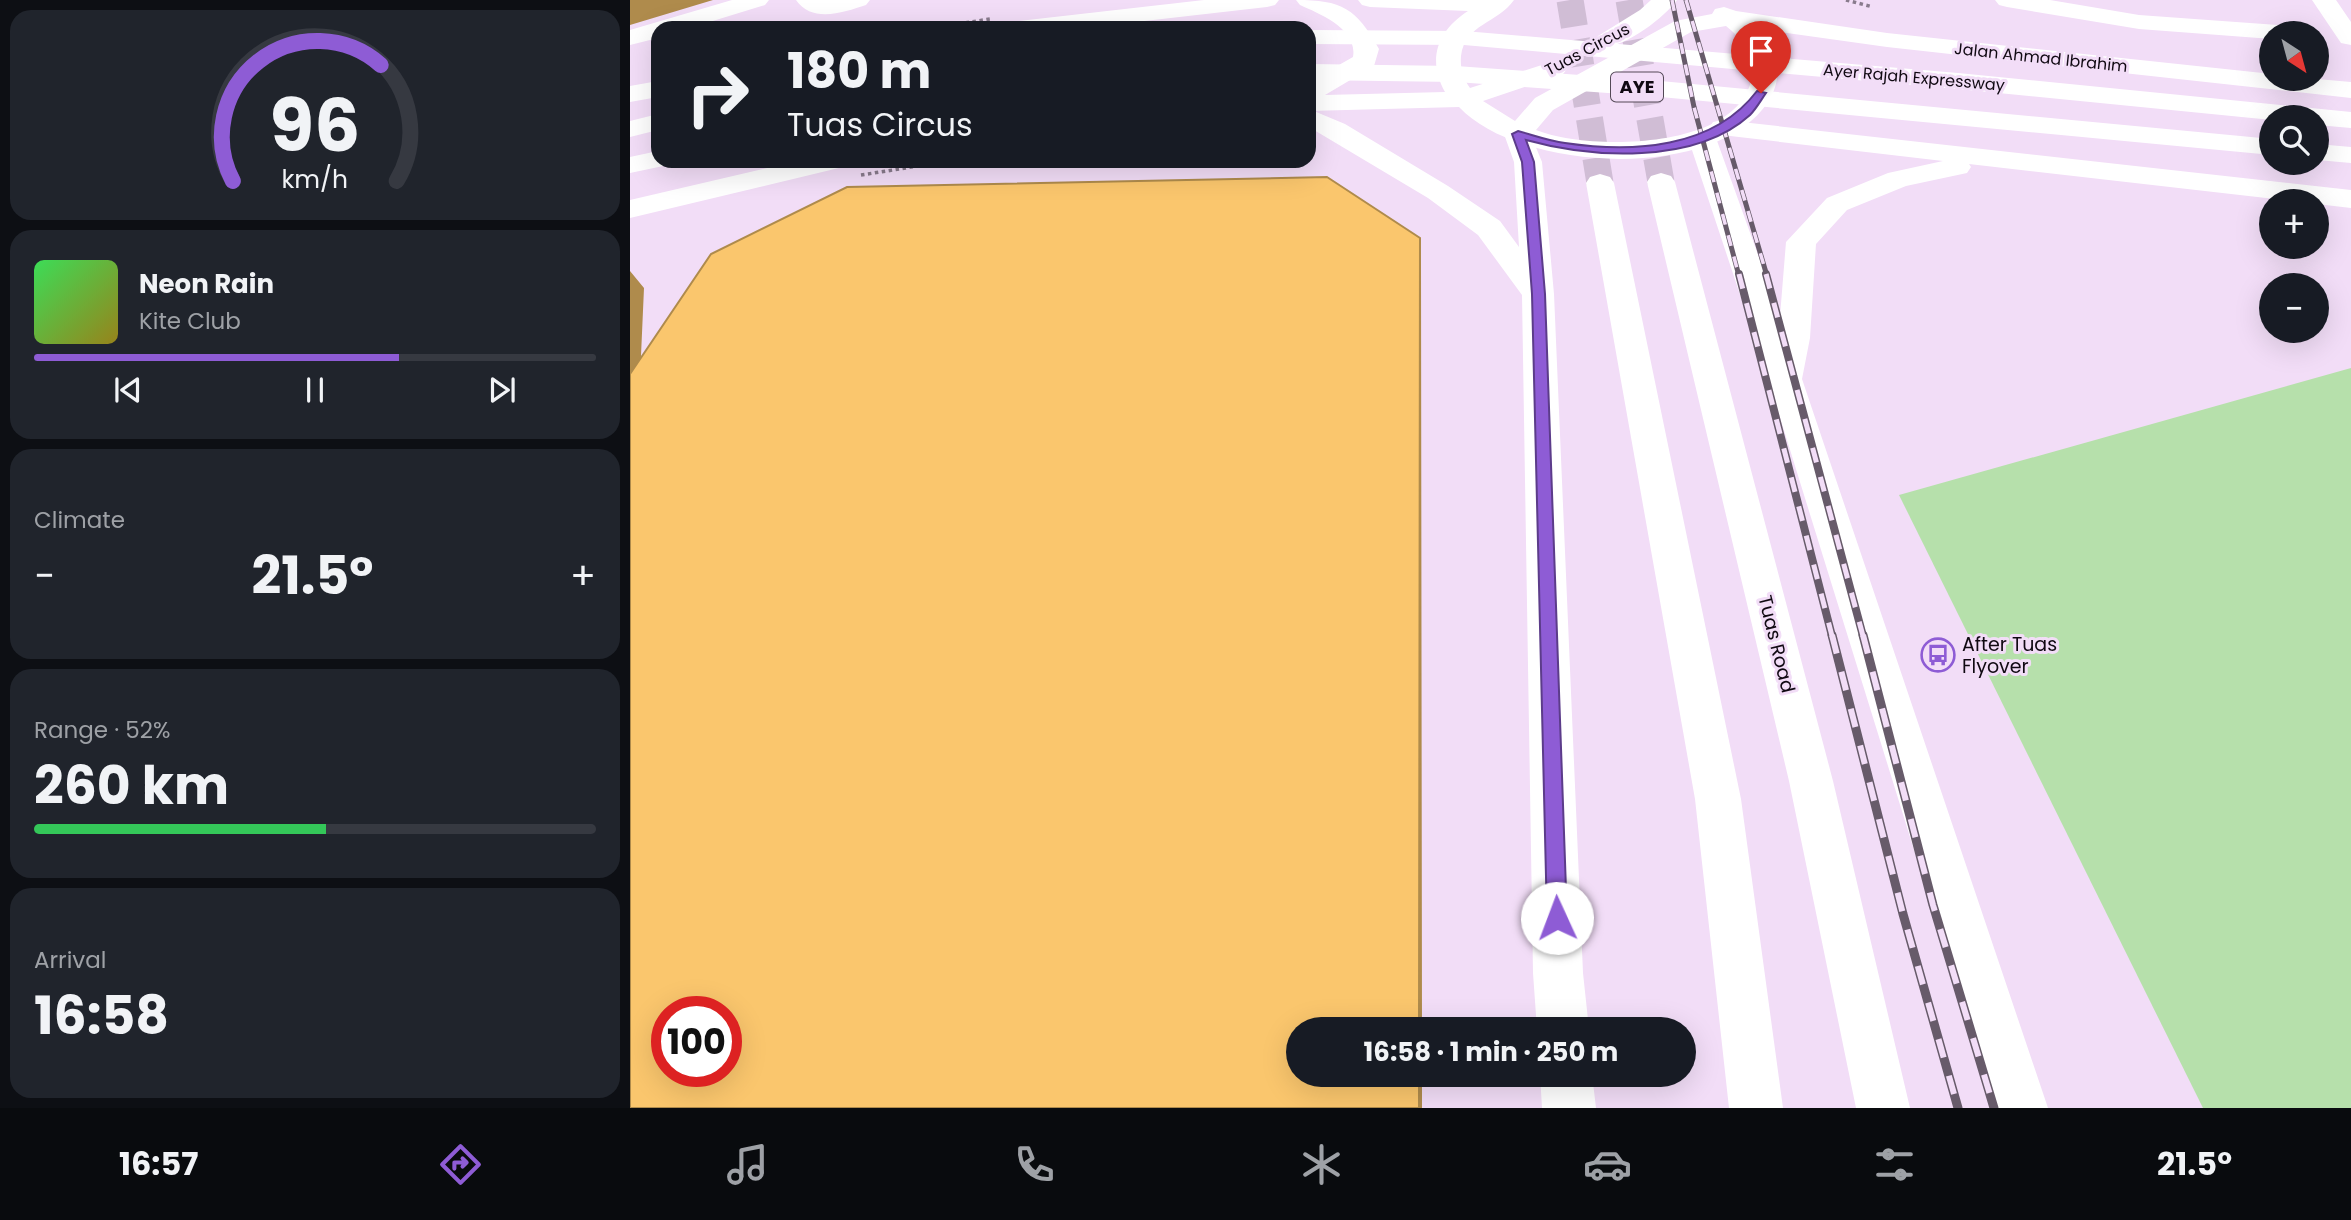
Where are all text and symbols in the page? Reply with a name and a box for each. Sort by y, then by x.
street label: Tuas Circus [1541,17,1634,81]
pin [1731,21,1791,93]
north arrow [2259,21,2329,91]
map controls [2259,21,2329,343]
icon: arrive [1742,32,1780,70]
text: 180 m [787,37,931,105]
street label: Jalan Ahmad Ibrahim [1953,37,2129,78]
icon: right [672,49,763,140]
street label: Ayer Rajah Expressway [1822,58,2006,97]
road number: AYE [1611,72,1663,102]
text: 96 [269,75,361,176]
text: Tuas Circus [787,102,973,147]
button: search [2259,105,2329,175]
text: km/h [282,162,348,197]
button: + [2259,189,2329,259]
text: Neon Rain [139,266,274,302]
button: − [2259,273,2329,343]
text: Kite Club [139,305,241,337]
icon: previous [109,371,147,409]
icon: pause [296,371,334,409]
icon: next [483,371,521,409]
text: Climate [34,504,125,536]
text: 21.5° [252,539,373,612]
text: − [34,549,55,602]
text: + [570,549,596,602]
street label: Tuas Road [1751,592,1802,696]
place label: After Tuas Flyover [1962,631,2057,680]
bus stop icon: After Tuas Flyover [1919,636,1957,674]
text: Range · 52% [34,714,170,746]
text: 260 km [34,749,229,822]
position arrow [1520,881,1594,955]
text: Arrival [34,944,106,976]
text: 16:58 [34,979,169,1052]
speed limit sign: 100 [651,996,742,1087]
text: 16:58 · 1 min · 250 m [1364,1034,1618,1070]
icon: directions [436,1140,485,1189]
icon: music [723,1140,772,1189]
icon: phone [1010,1140,1059,1189]
icon: climate [1297,1140,1346,1189]
icon: car [1583,1140,1632,1189]
icon: filters [1870,1140,1919,1189]
text: 16:57 [119,1141,198,1186]
text: 21.5° [2157,1141,2232,1186]

